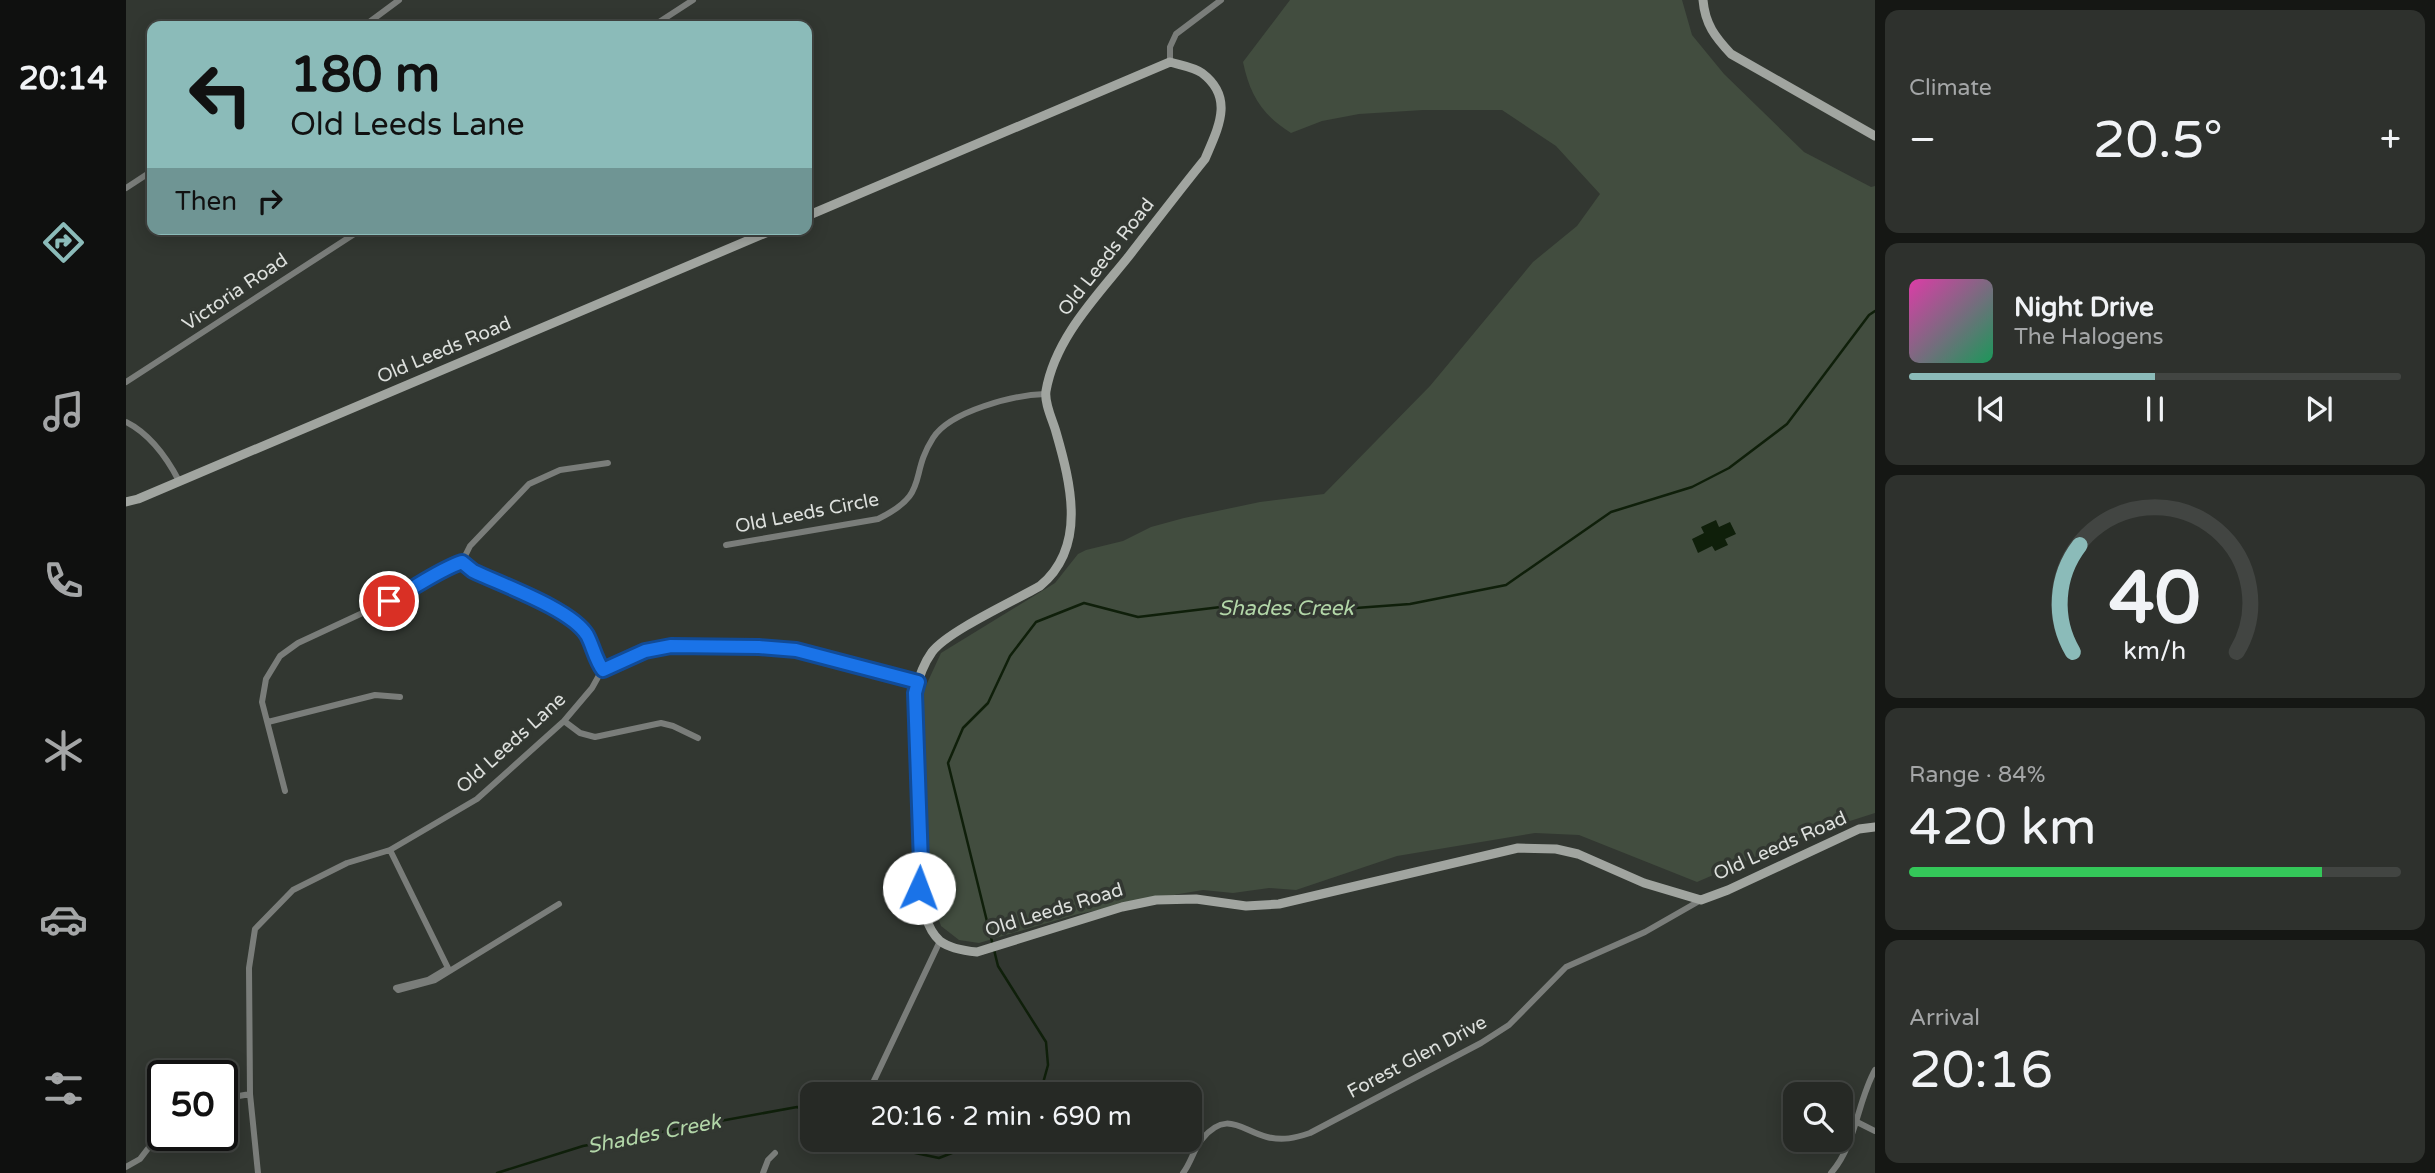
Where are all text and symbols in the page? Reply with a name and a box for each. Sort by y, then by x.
text: 180 m [290,46,440,105]
icon: left [175,49,266,140]
text: 20:14 [19,60,107,98]
text: Climate [1909,74,1992,102]
text: Old Leeds Lane [290,106,525,144]
text: 20.5° [2093,109,2223,172]
text: − [1909,117,1936,163]
text: + [2380,117,2401,163]
icon: right [251,182,289,220]
text: Then [175,186,237,217]
street label: Old Leeds Road [1053,194,1159,320]
icon: directions [39,218,88,267]
street label: Victoria Road [178,249,292,335]
text: Night Drive [2014,292,2154,323]
street label: Old Leeds Road [374,312,514,388]
text: The Halogens [2014,323,2163,351]
icon: music [39,387,88,436]
icon: previous [1972,390,2010,428]
icon: pause [2136,390,2174,428]
icon: next [2300,390,2338,428]
street label: Old Leeds Circle [733,488,881,538]
icon: phone [39,556,88,605]
text: 40 [2109,556,2201,644]
pin [359,571,419,631]
icon: arrive [370,582,408,620]
water label: Shades Creek [1218,596,1355,621]
text: km/h [2124,636,2186,666]
street label: Old Leeds Lane [452,688,570,798]
icon: climate [39,726,88,775]
text: Range · 84% [1909,761,2045,789]
text: 420 km [1909,796,2097,859]
street label: Old Leeds Road [1710,807,1850,885]
position arrow [882,851,956,925]
street label: Old Leeds Road [982,879,1126,941]
icon: car [39,895,88,944]
text: Arrival [1909,1004,1980,1032]
street label: Forest Glen Drive [1344,1011,1490,1103]
text: 20:16 [1909,1039,2053,1102]
speed limit sign: 50 [147,1060,238,1151]
icon: filters [39,1064,88,1113]
map controls [1783,1082,1853,1152]
button: search [1783,1082,1853,1152]
text: 20:16 · 2 min · 690 m [870,1101,1132,1132]
water label: Shades Creek [585,1109,724,1159]

